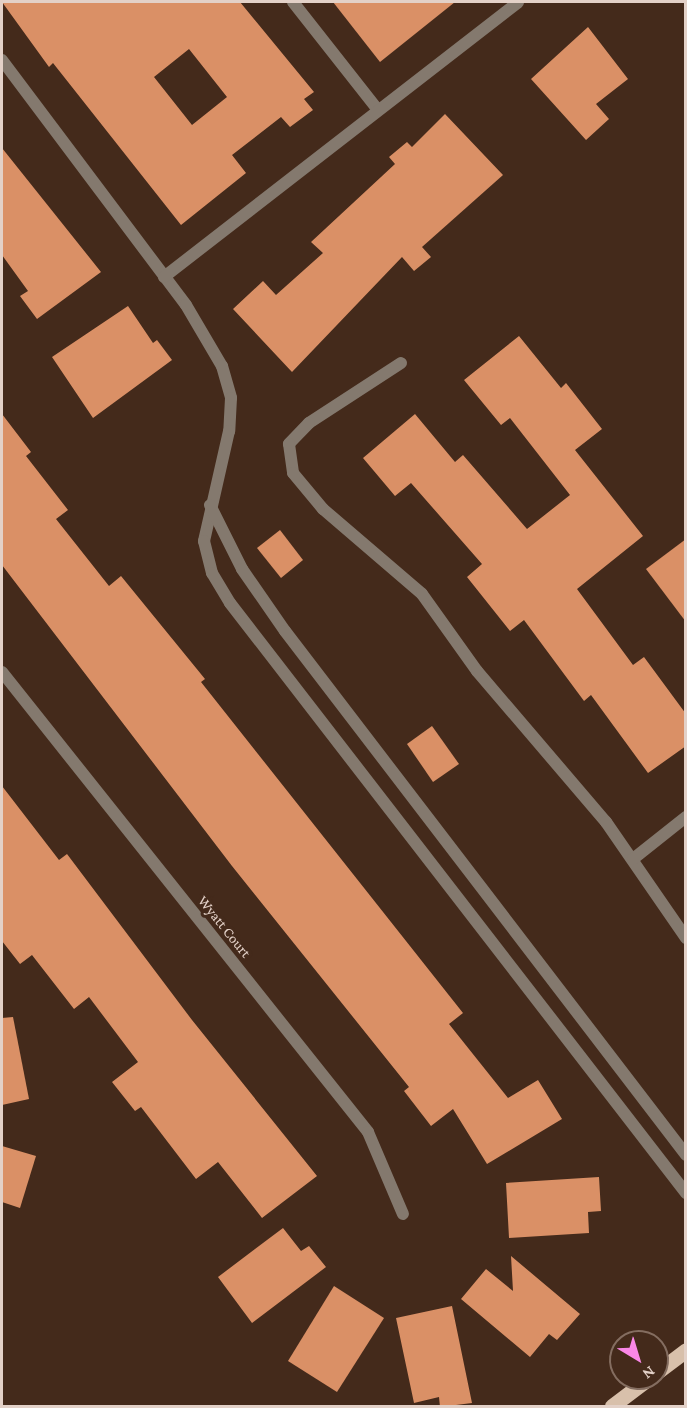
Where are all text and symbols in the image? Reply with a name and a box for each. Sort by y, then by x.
street label: Wyatt Court [194,892,254,962]
north arrow [609,1330,669,1390]
text: N [640,1363,659,1383]

